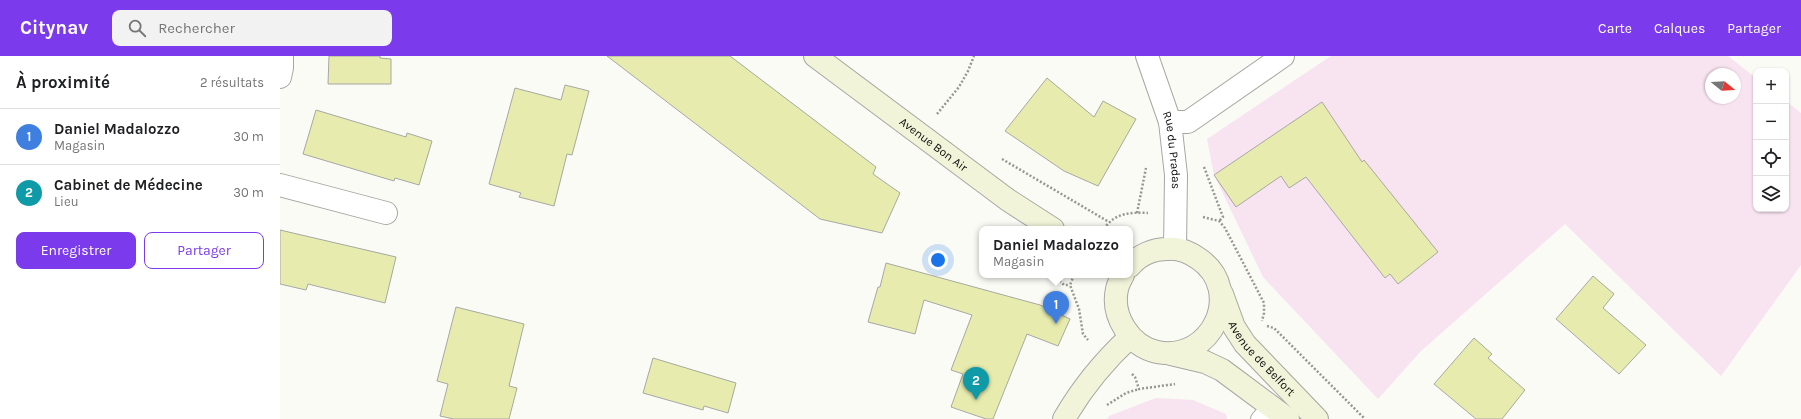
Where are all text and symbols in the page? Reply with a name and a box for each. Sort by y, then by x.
search box [112,10,392,46]
text: Citynav [20,17,88,39]
icon: search [126,17,148,39]
text: Rechercher [158,19,235,37]
text: Carte [1598,20,1632,37]
text: Calques [1654,20,1705,37]
text: Partager [1727,20,1781,37]
north arrow [1705,68,1741,104]
map controls [1753,68,1789,212]
button: + [1753,68,1789,104]
text: À proximité [16,72,110,92]
text: 2 résultats [200,75,264,90]
button: − [1753,104,1789,140]
street label: Rue du Pradas [1160,109,1183,189]
street label: Avenue Bon Air [897,115,971,175]
text: Daniel Madalozzo [54,120,180,138]
text: 1 [27,129,31,144]
text: 30 m [233,129,264,144]
text: Magasin [54,138,105,153]
button: locate [1753,140,1789,176]
text: Cabinet de Médecine [54,176,203,194]
button: layers [1753,176,1789,212]
text: 2 [25,185,33,200]
text: 30 m [233,185,264,200]
text: Lieu [54,194,79,209]
popup [979,226,1133,278]
button: Enregistrer [16,232,136,269]
button: Partager [144,232,264,269]
text: Daniel Madalozzo [993,236,1119,254]
your location [928,250,948,270]
text: Magasin [993,254,1044,269]
pin: 1 [1043,291,1069,324]
street label: Avenue de Belfort [1225,319,1298,399]
pin: 2 [963,367,989,400]

